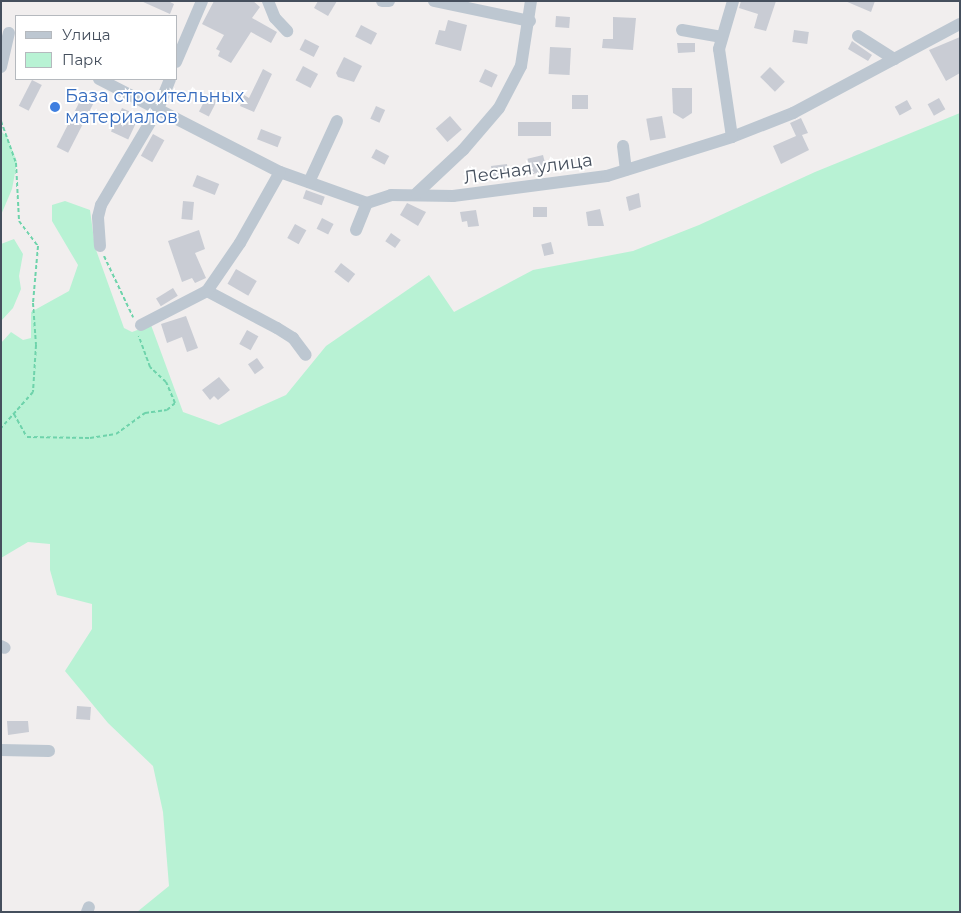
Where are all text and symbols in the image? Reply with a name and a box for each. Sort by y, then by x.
legend [15,15,178,80]
text: Улица [62,25,110,44]
text: Парк [62,50,102,69]
place label: База строительных материалов [65,86,244,128]
marker: База строительных материалов [49,101,61,113]
street label: Лесная улица [462,149,594,189]

